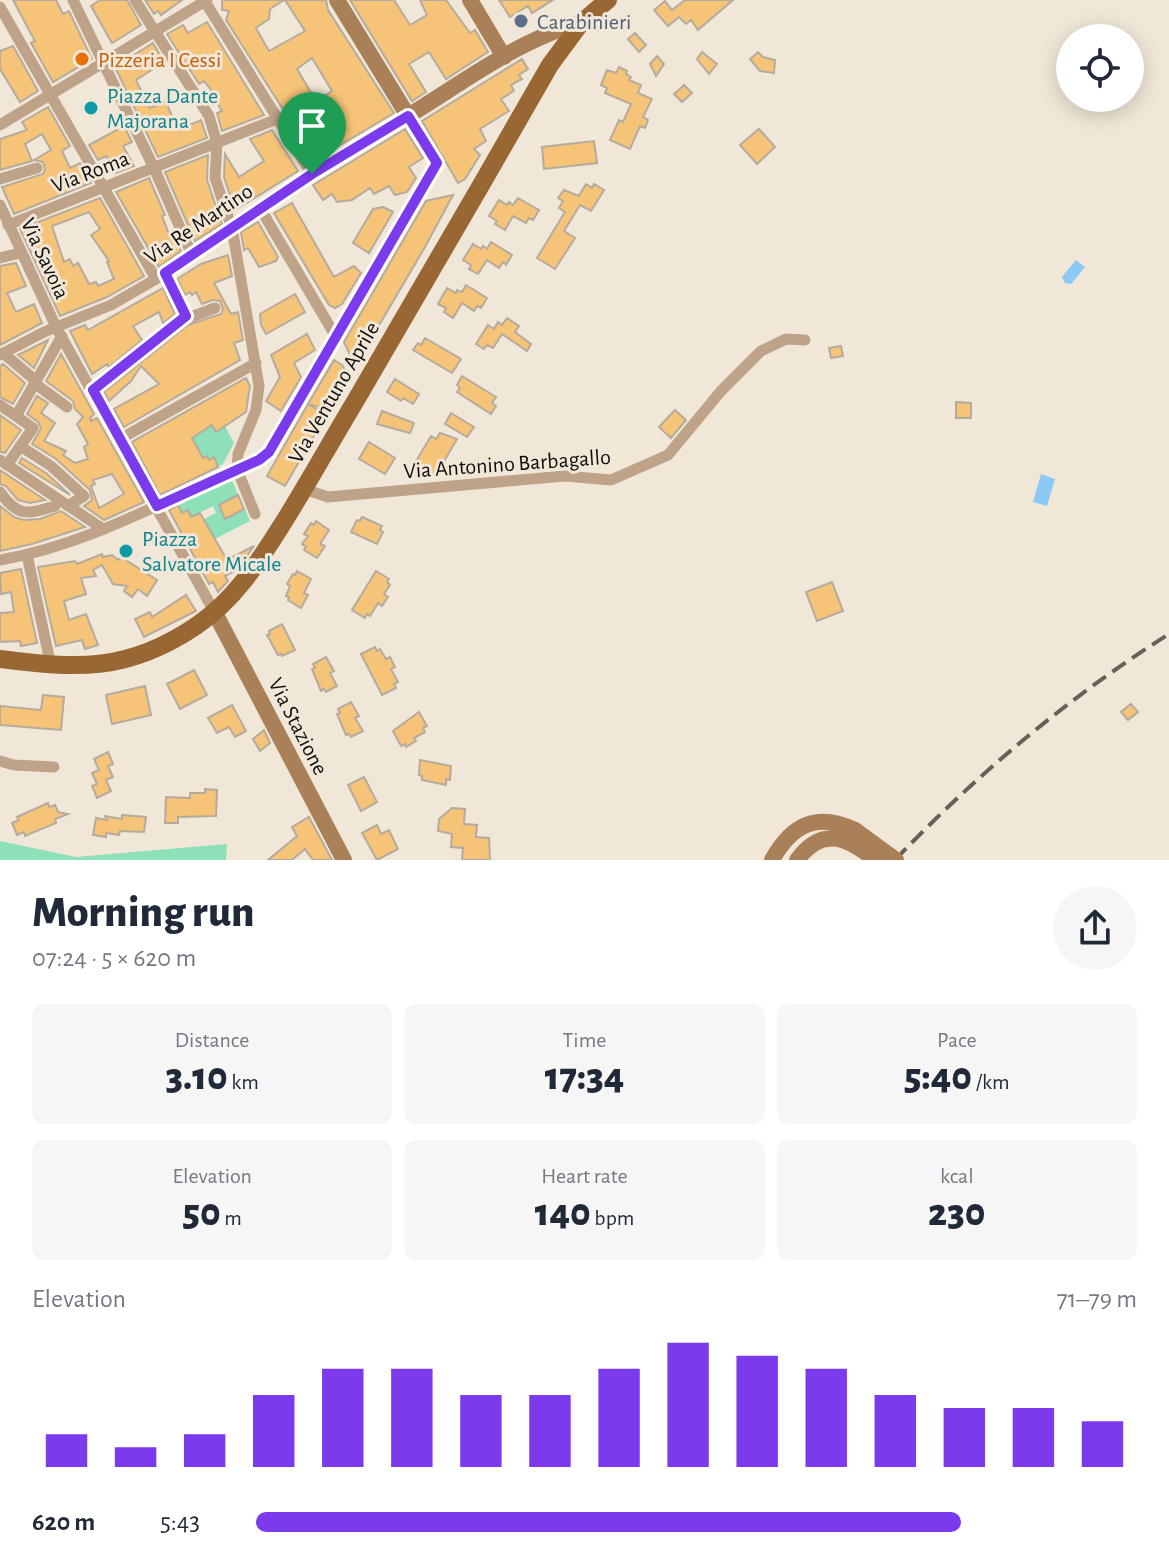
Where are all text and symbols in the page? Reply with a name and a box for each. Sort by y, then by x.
place label: Carabinieri [537,11,631,33]
marker: Carabinieri [512,12,530,30]
map controls [1056,24,1144,112]
button: locate [1056,24,1144,112]
place label: Pizzeria I Cessi [98,49,221,71]
marker: Pizzeria I Cessi [73,50,91,68]
place label: Piazza Dante Majorana [107,85,218,132]
pin [278,92,346,174]
marker: Piazza Dante Majorana [82,99,100,117]
icon: arrive [290,104,334,148]
street label: Via Roma [48,147,132,197]
street label: Via Re Martino [140,180,257,268]
street label: Via Savoia [17,215,73,302]
street label: Via Ventuno Aprile [284,318,383,467]
street label: Via Antonino Barbagallo [403,446,611,482]
place label: Piazza Salvatore Micale [142,528,281,575]
marker: Piazza Salvatore Micale [117,542,135,560]
street label: Via Stazione [264,674,332,778]
button: share [1053,886,1137,970]
text: Morning run [32,891,255,935]
text: 07:24 · 5 × 620 m [32,945,196,971]
text: Distance [175,1029,249,1051]
text: Time [563,1029,606,1051]
text: Pace [937,1029,977,1051]
text: 3.10 [165,1057,228,1097]
text: 17:34 [545,1057,624,1097]
text: 5:40 [904,1057,972,1097]
text: km [228,1071,259,1093]
text: /km [972,1071,1010,1093]
text: Elevation [172,1165,252,1187]
text: Heart rate [541,1165,628,1187]
text: kcal [940,1165,974,1187]
text: 50 [182,1193,221,1233]
text: 140 [535,1193,591,1233]
text: 230 [928,1193,986,1233]
text: m [221,1207,242,1229]
text: bpm [591,1207,634,1229]
text: Elevation [32,1286,126,1312]
text: 71–79 m [1057,1286,1137,1312]
text: 620 m [32,1509,95,1535]
text: 5:43 [160,1509,200,1535]

